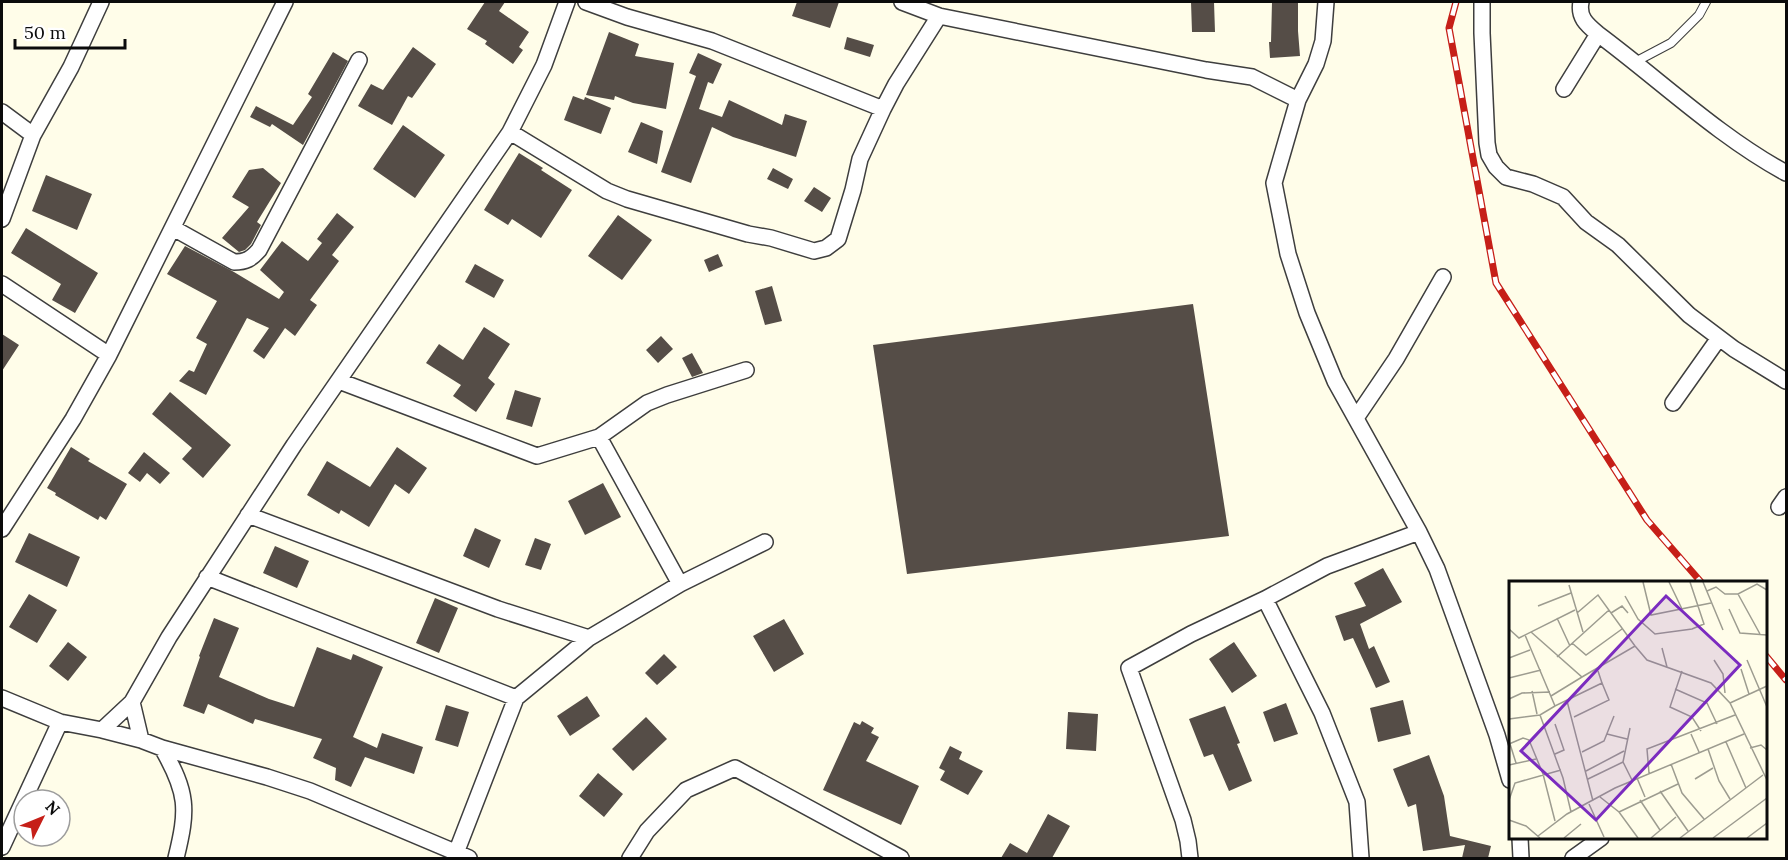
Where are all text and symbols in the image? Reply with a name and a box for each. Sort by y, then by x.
scale bar [15,12,124,50]
text: 50 m [24,21,66,44]
inset map [1509,581,1767,839]
north arrow [12,788,72,848]
text: N [41,796,65,819]

